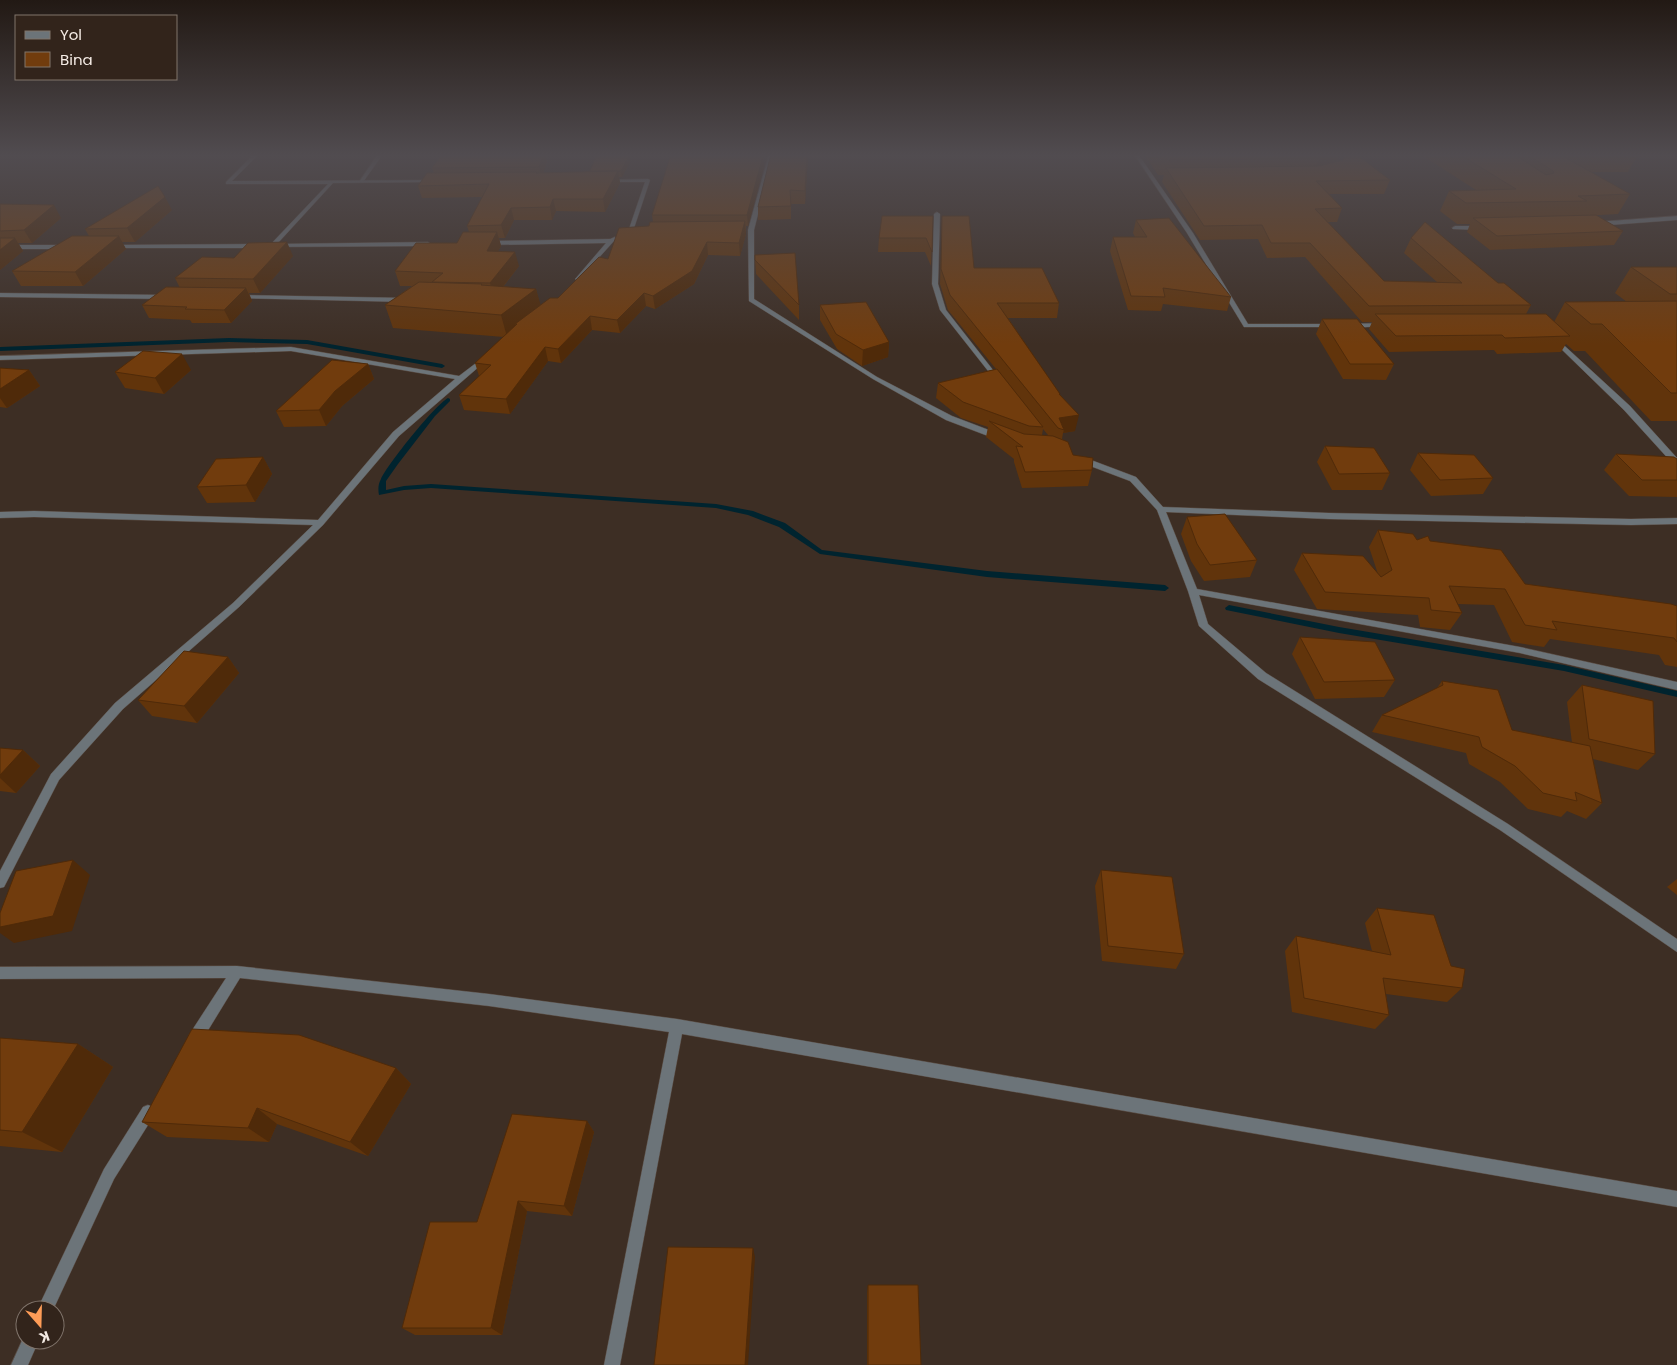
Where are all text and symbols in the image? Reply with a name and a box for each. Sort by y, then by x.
legend [15,15,178,80]
text: Yol [60,24,82,45]
text: Bina [60,49,93,70]
north arrow [15,1300,65,1350]
text: K [36,1326,52,1348]

